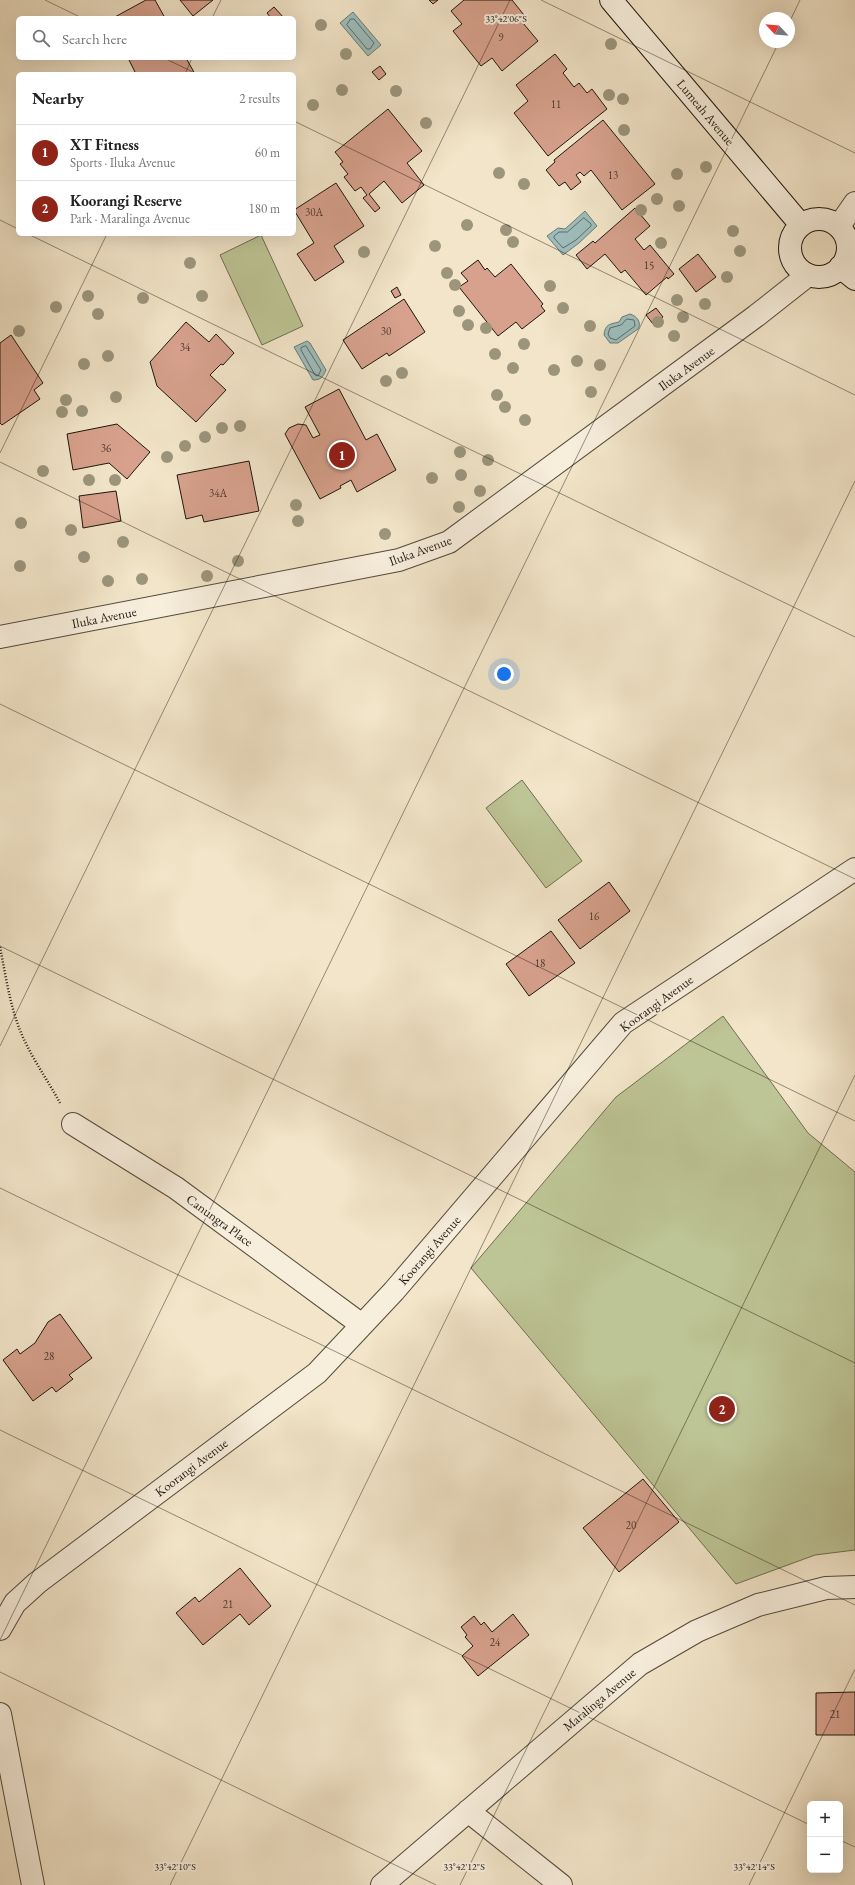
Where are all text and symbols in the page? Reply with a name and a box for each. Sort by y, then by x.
text: 33°42'06"S [485,12,527,25]
north arrow [759,12,795,48]
search box [16,16,296,60]
icon: search [30,27,52,49]
text: Search here [62,29,127,48]
house number: 9 [498,30,504,44]
street label: Lumeah Avenue [673,76,738,149]
text: Nearby [32,87,84,109]
text: 2 results [239,90,280,107]
house number: 11 [551,97,561,111]
text: XT Fitness [70,135,139,154]
text: 1 [42,144,48,161]
text: 60 m [255,144,280,161]
text: Sports · Iluka Avenue [70,154,175,171]
house number: 13 [608,168,618,182]
text: Koorangi Reserve [70,191,182,210]
text: 2 [42,200,48,217]
text: 180 m [249,200,280,217]
house number: 30A [305,205,323,219]
text: Park · Maralinga Avenue [70,210,190,227]
house number: 15 [644,258,654,272]
house number: 30 [381,324,391,338]
house number: 34 [180,340,191,354]
street label: Iluka Avenue [655,342,718,395]
pin: 1 [329,440,355,470]
house number: 36 [101,441,112,455]
house number: 34A [209,486,227,500]
street label: Iluka Avenue [386,531,454,570]
street label: Iluka Avenue [70,603,138,632]
your location [494,664,514,684]
house number: 16 [589,909,600,923]
house number: 18 [535,956,545,970]
street label: Koorangi Avenue [616,971,696,1036]
street label: Canungra Place [183,1190,256,1250]
street label: Koorangi Avenue [394,1212,464,1289]
house number: 28 [44,1349,54,1363]
pin: 2 [709,1394,735,1424]
street label: Koorangi Avenue [151,1434,231,1500]
house number: 20 [626,1518,636,1532]
house number: 21 [223,1597,233,1611]
house number: 24 [490,1635,501,1649]
street label: Maralinga Avenue [559,1664,639,1735]
house number: 21 [830,1707,840,1721]
map controls [807,1801,843,1873]
button: + [807,1801,843,1837]
button: − [807,1837,843,1873]
text: 33°42'10"S [154,1860,196,1873]
text: 33°42'12"S [443,1860,485,1873]
text: 33°42'14"S [733,1860,775,1873]

